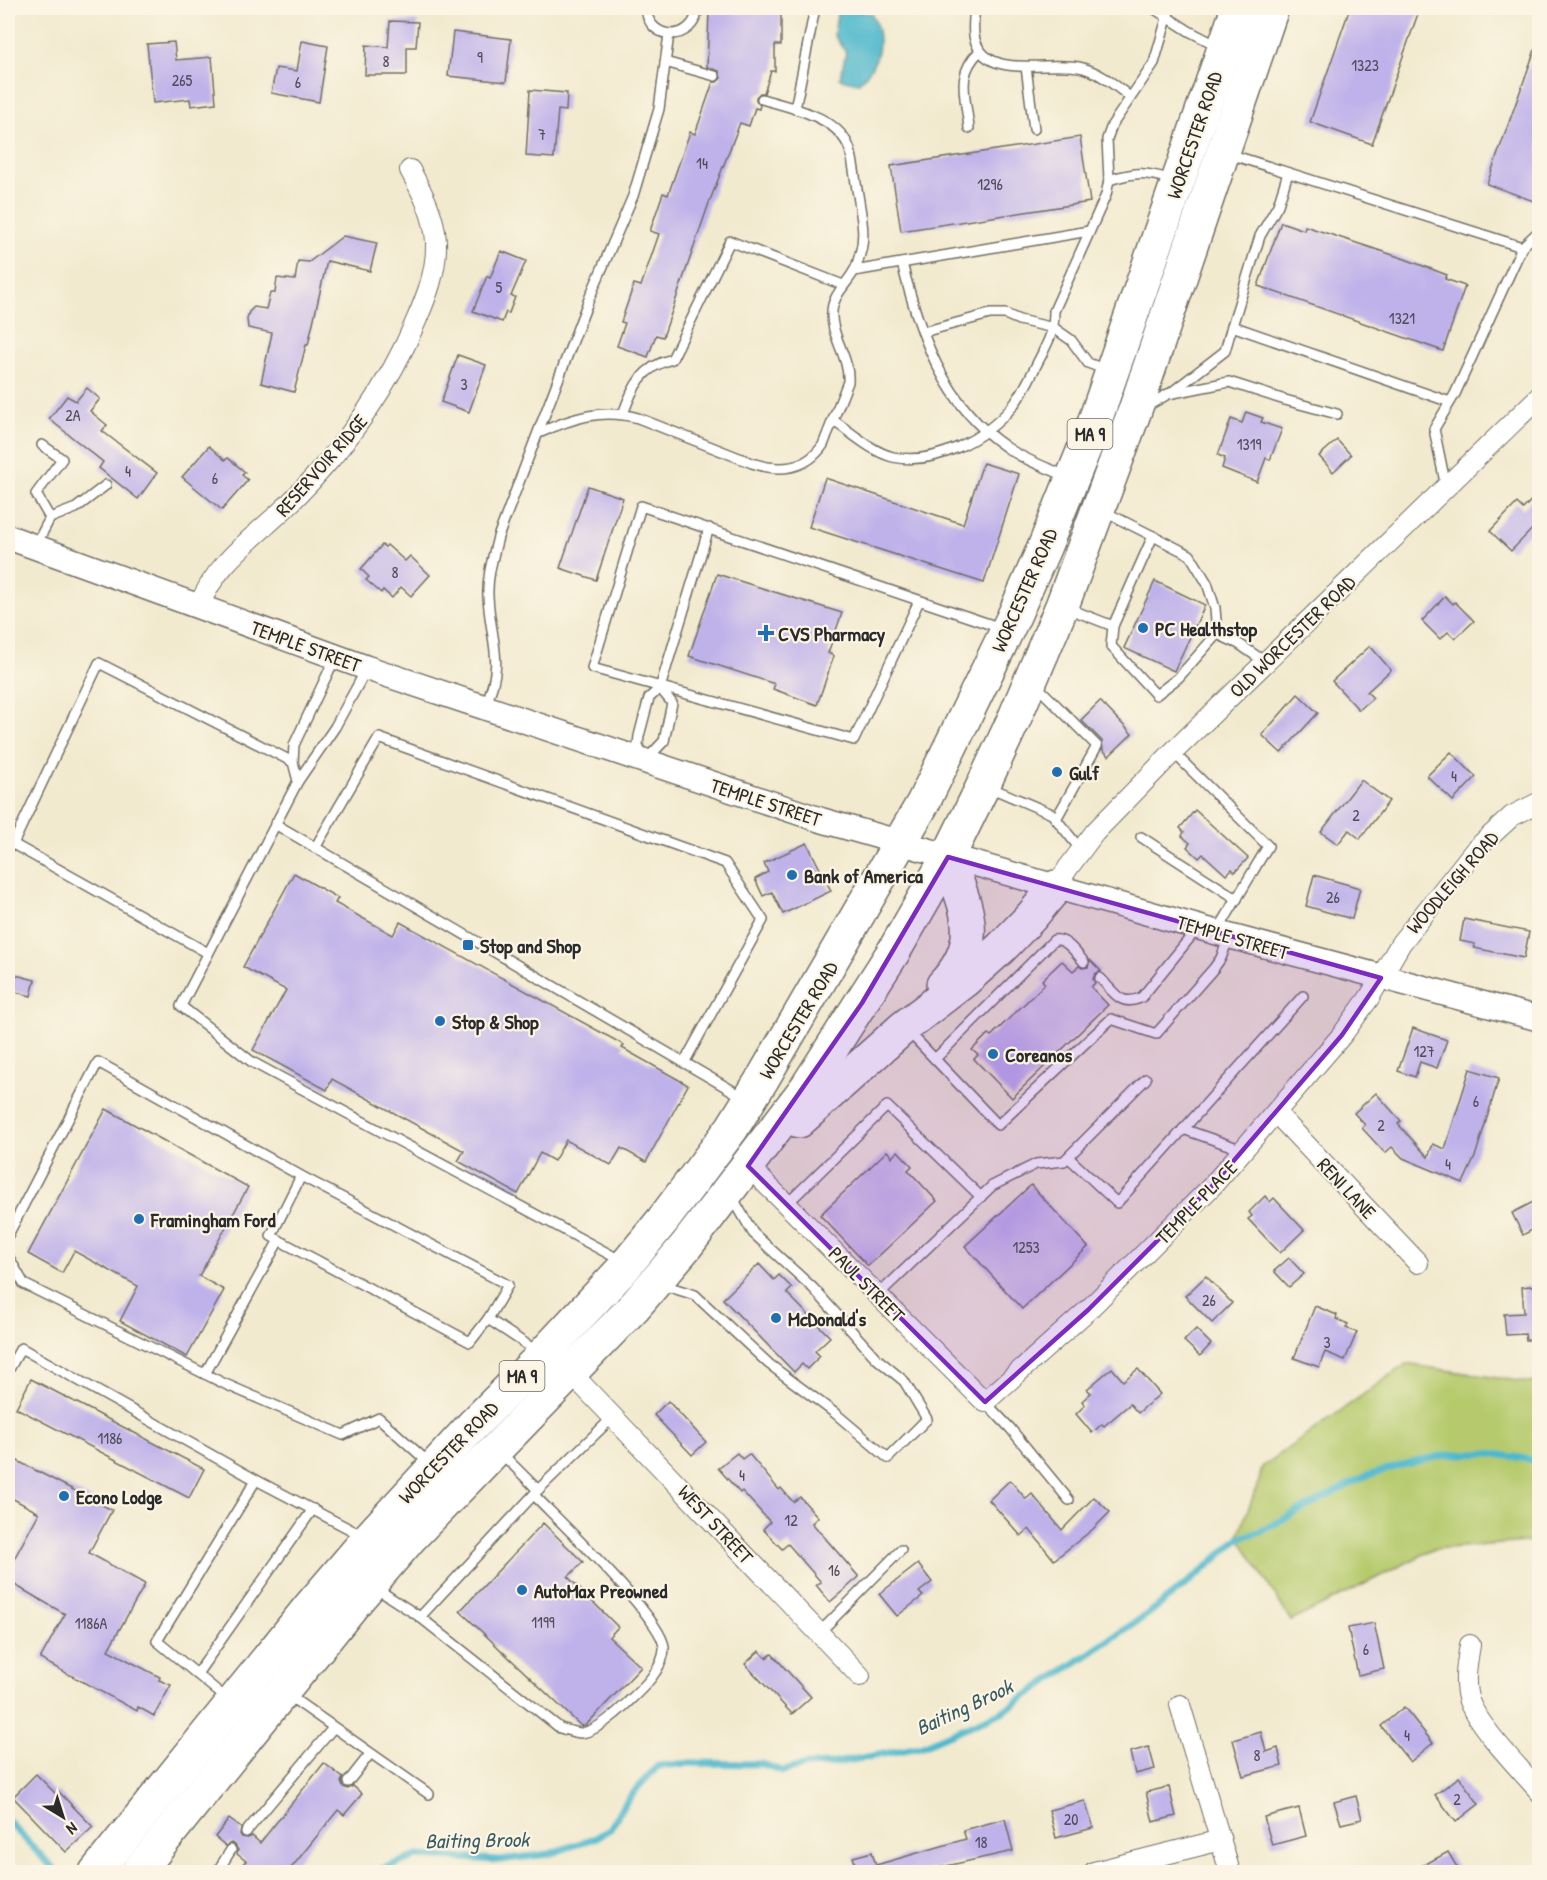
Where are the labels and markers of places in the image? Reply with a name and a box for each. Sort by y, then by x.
place label: PC Healthstop [1155,615,1258,643]
place label: CVS Pharmacy [778,620,886,648]
marker: PC Healthstop [1136,621,1150,635]
marker: CVS Pharmacy [759,626,773,640]
place label: Gulf [1069,759,1100,786]
marker: Gulf [1050,765,1064,779]
place label: Bank of America [804,862,923,889]
marker: Bank of America [785,868,799,882]
place label: Stop and Shop [480,932,581,960]
marker: Stop and Shop [461,938,475,952]
place label: Stop & Shop [452,1008,539,1036]
marker: Stop & Shop [433,1014,447,1028]
place label: Coreanos [1005,1041,1073,1068]
marker: Coreanos [986,1047,1000,1061]
place label: Framingham Ford [150,1206,276,1234]
marker: Framingham Ford [132,1212,146,1226]
place label: McDonald's [788,1305,866,1332]
marker: McDonald's [769,1311,783,1325]
place label: Econo Lodge [76,1483,163,1511]
marker: Econo Lodge [57,1489,71,1503]
place label: AutoMax Preowned [534,1577,668,1604]
marker: AutoMax Preowned [515,1583,529,1597]

